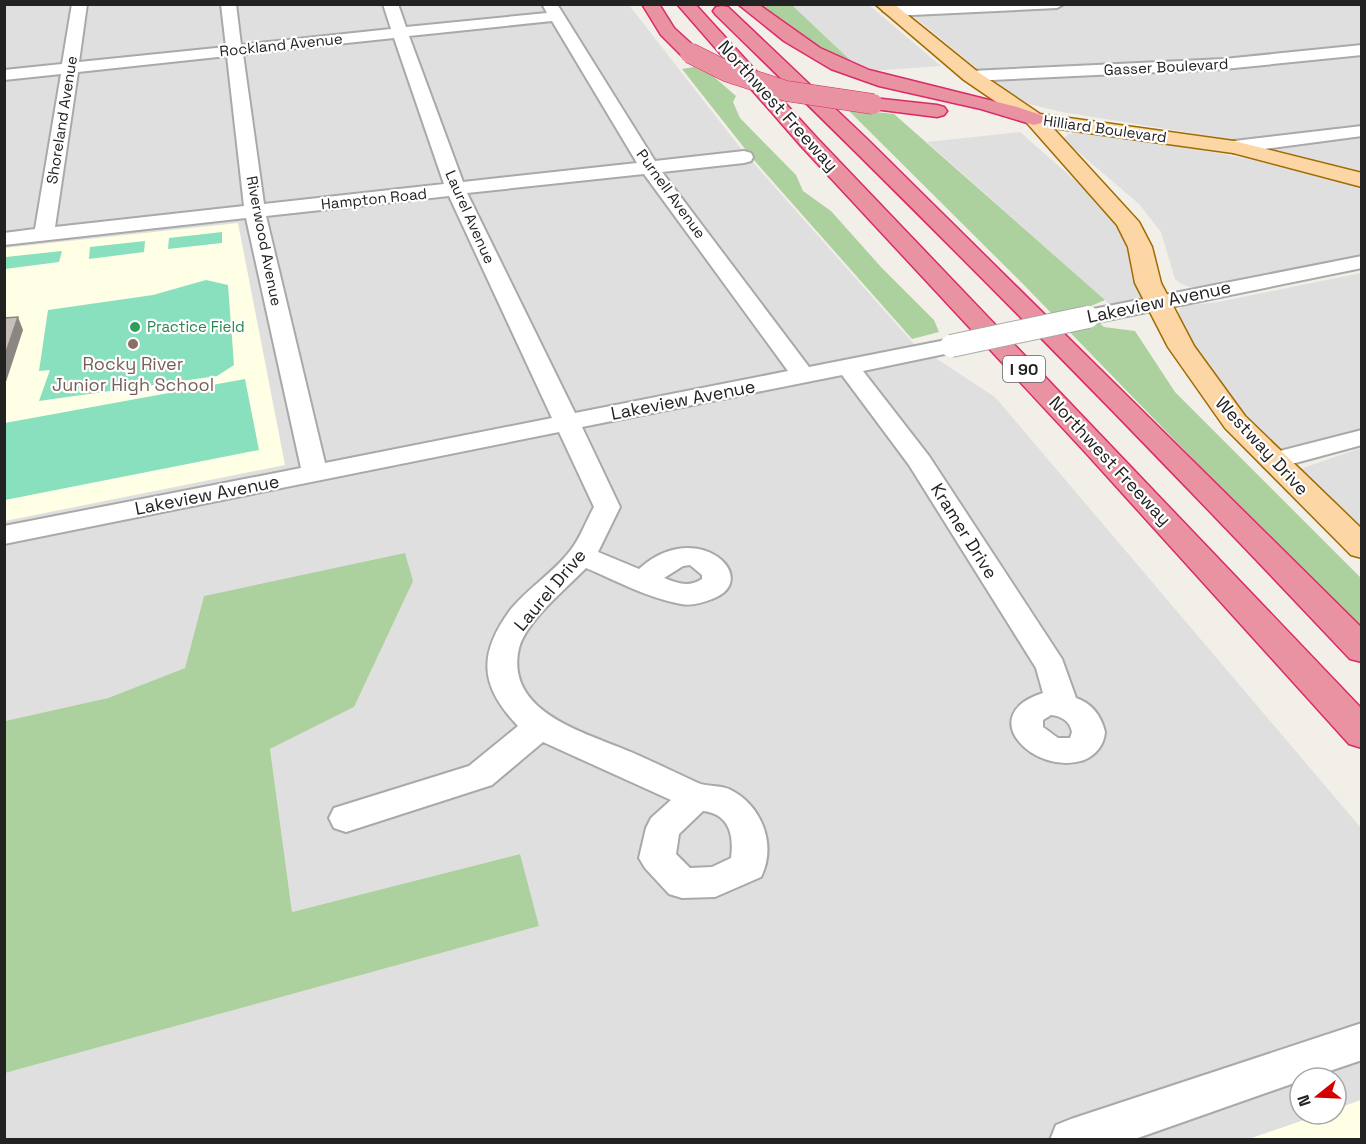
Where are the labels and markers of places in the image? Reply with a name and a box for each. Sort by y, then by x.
place label: Practice Field [147,317,245,336]
marker: Practice Field [128,320,142,334]
marker: Rocky River Junior High School [126,337,140,351]
place label: Rocky River Junior High School [52,352,214,396]

